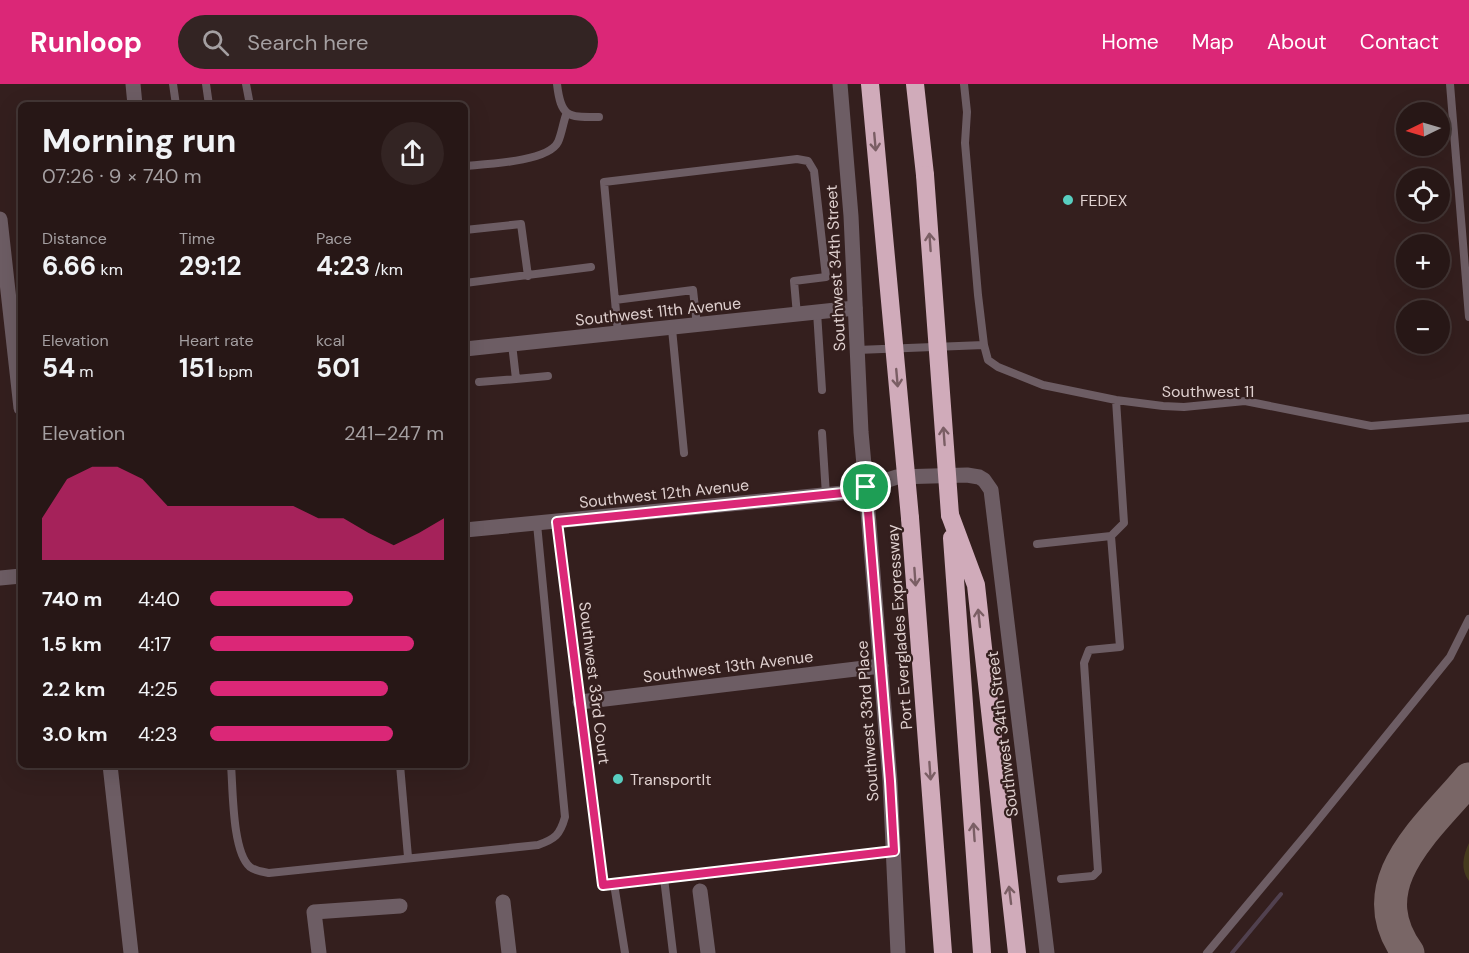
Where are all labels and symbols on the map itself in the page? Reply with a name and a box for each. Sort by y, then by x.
north arrow [1396,102,1450,156]
one-way arrow [870,132,881,152]
street label: Southwest 34th Street [821,184,850,352]
place label: FEDEX [1080,190,1128,211]
marker: FEDEX [1061,193,1075,207]
one-way arrow [924,232,935,252]
street label: Southwest 11th Avenue [574,292,742,331]
one-way arrow [892,368,903,388]
street label: Southwest 11 [1162,381,1254,402]
one-way arrow [938,427,949,447]
pin [840,461,891,512]
street label: Southwest 12th Avenue [578,474,750,513]
street label: Port Everglades Expressway [882,523,917,730]
one-way arrow [909,566,920,586]
street label: Southwest 33rd Court [574,601,615,766]
one-way arrow [973,608,984,628]
street label: Southwest 33rd Place [851,640,884,802]
street label: Southwest 13th Avenue [642,646,814,687]
street label: Southwest 34th Street [982,650,1023,818]
one-way arrow [924,761,935,781]
place label: TransportIt [630,769,712,790]
marker: TransportIt [611,772,625,786]
one-way arrow [968,822,979,842]
one-way arrow [1005,885,1016,905]

